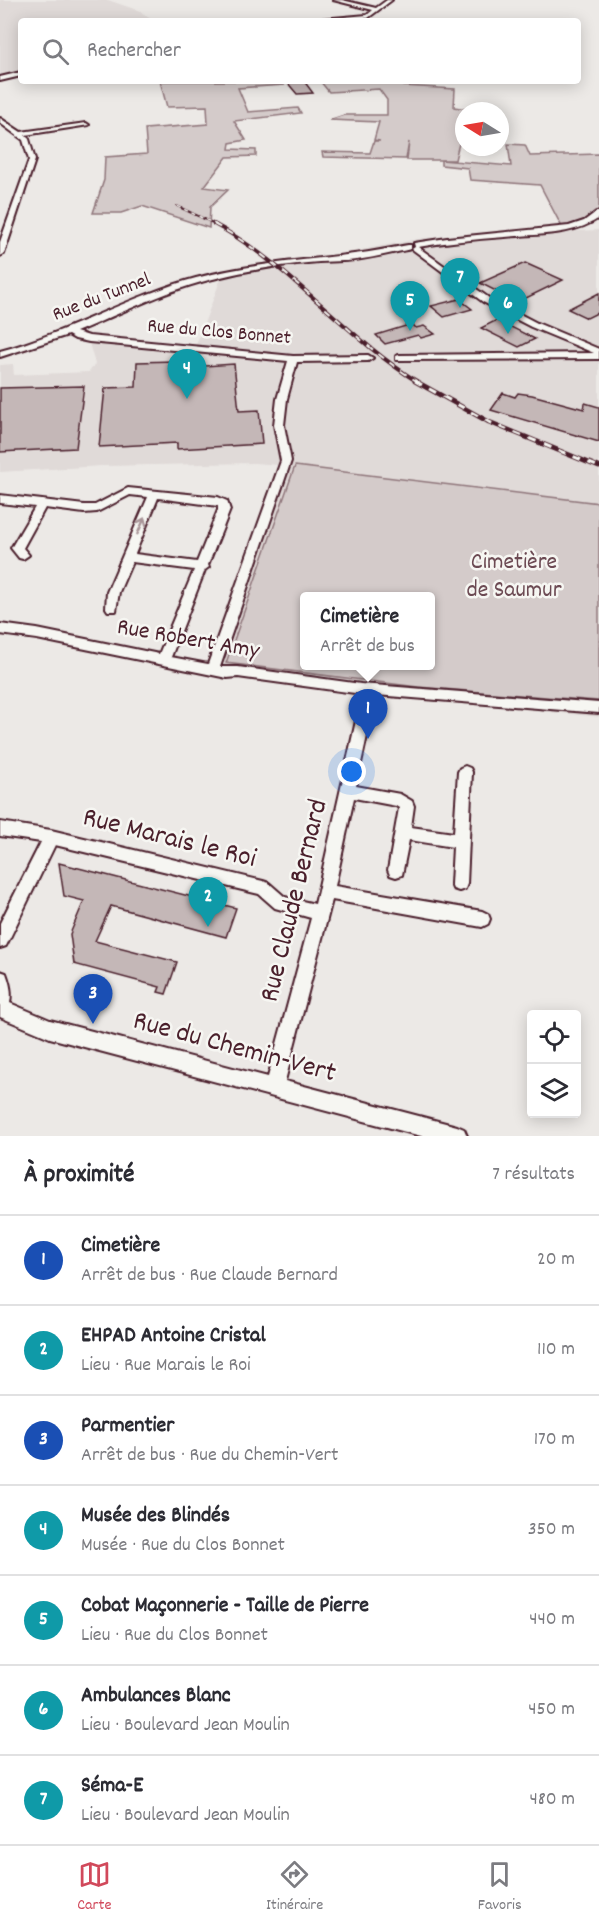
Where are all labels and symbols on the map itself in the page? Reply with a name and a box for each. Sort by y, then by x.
north arrow [455,102,509,156]
pin: 7 [440,258,480,308]
street label: Rue du Tunnel [49,266,155,330]
pin: 5 [390,282,430,331]
pin: 6 [488,284,528,334]
street label: Rue du Clos Bonnet [146,313,292,353]
pin: 4 [168,350,207,399]
one-way arrow [136,517,147,535]
park label: Cimetière de Saumur [466,546,562,608]
street label: Rue Robert Amy [114,611,263,669]
pin: 1 [348,690,388,739]
your location [337,757,366,786]
street label: Rue Claude Bernard [251,795,341,1007]
street label: Rue Marais le Roi [78,799,260,881]
pin: 2 [188,878,228,927]
pin: 3 [74,974,112,1024]
street label: Rue du Chemin-Vert [128,1003,340,1095]

